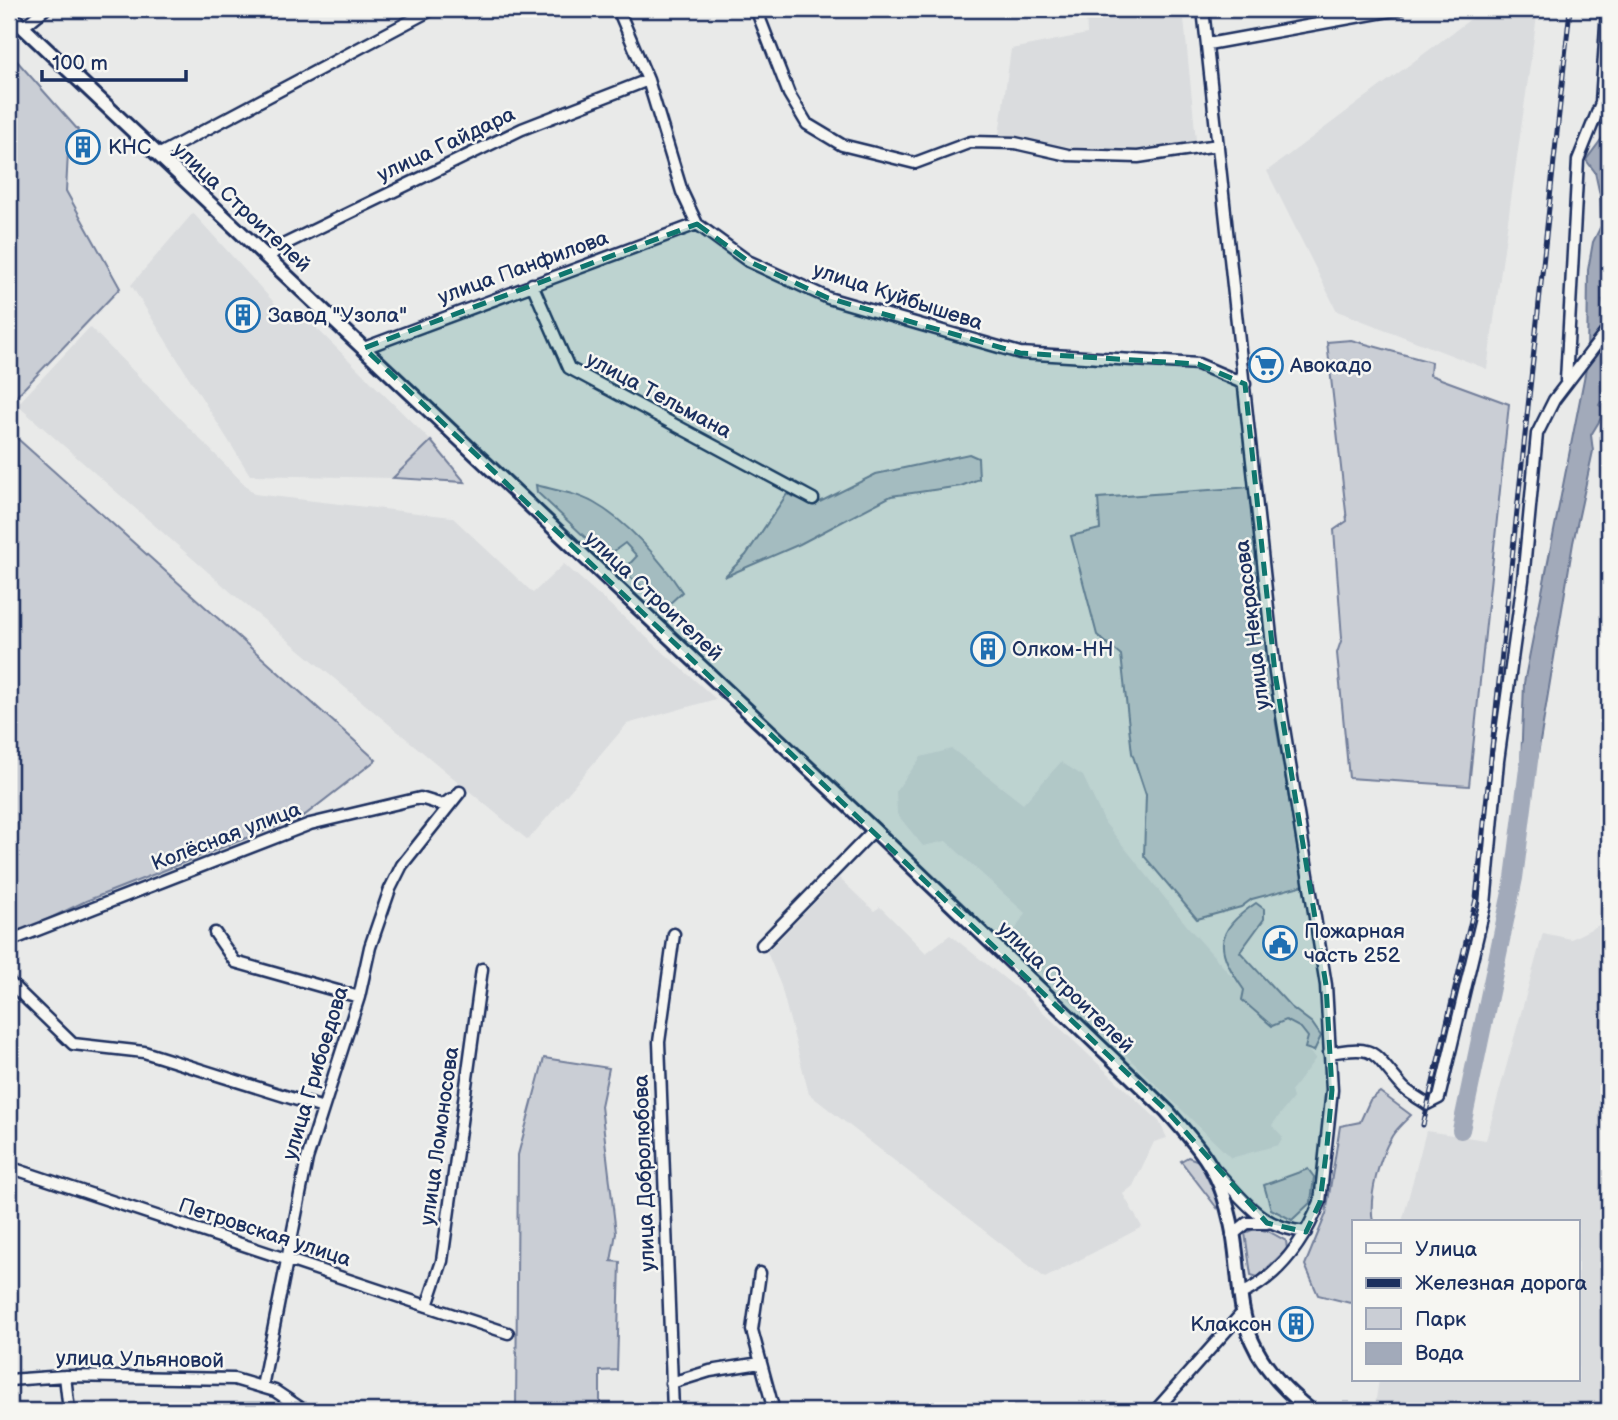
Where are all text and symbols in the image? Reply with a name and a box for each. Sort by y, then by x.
scale bar [42,38,186,82]
text: 100 m [52,51,108,76]
street label: улица Гайдара [373,101,520,187]
building icon: КНС [64,128,102,166]
place label: КНС [108,135,151,160]
street label: улица Строителей [168,137,316,278]
street label: улица Панфилова [435,225,612,310]
street label: улица Куйбышева [810,257,986,336]
building icon: Завод "Узола" [224,296,262,334]
place label: Завод "Узола" [268,303,407,328]
supermarket icon: Авокадо [1247,346,1285,384]
street label: улица Тельмана [582,347,736,444]
place label: Авокадо [1289,353,1372,378]
street label: улица Строителей [580,526,728,667]
street label: улица Некрасова [1230,538,1275,711]
building icon: Олком-НН [969,630,1007,668]
place label: Олком-НН [1012,637,1114,662]
street label: Колёсная улица [148,796,305,876]
street label: улица Строителей [992,916,1139,1059]
place label: Пожарная часть 252 [1304,919,1405,968]
public building icon: Пожарная часть 252 [1261,924,1299,962]
street label: улица Грибоедова [277,983,354,1163]
street label: улица Ломоносова [415,1044,465,1227]
street label: улица Добролюбова [629,1073,660,1272]
street label: Петровская улица [175,1193,355,1272]
legend [1352,1220,1580,1382]
text: Улица [1415,1237,1478,1262]
text: Железная дорога [1415,1271,1588,1296]
building icon: Клаксон [1277,1305,1315,1343]
text: Парк [1415,1307,1466,1332]
place label: Клаксон [1190,1312,1272,1337]
text: Вода [1415,1341,1464,1366]
street label: улица Ульяновой [56,1346,224,1373]

